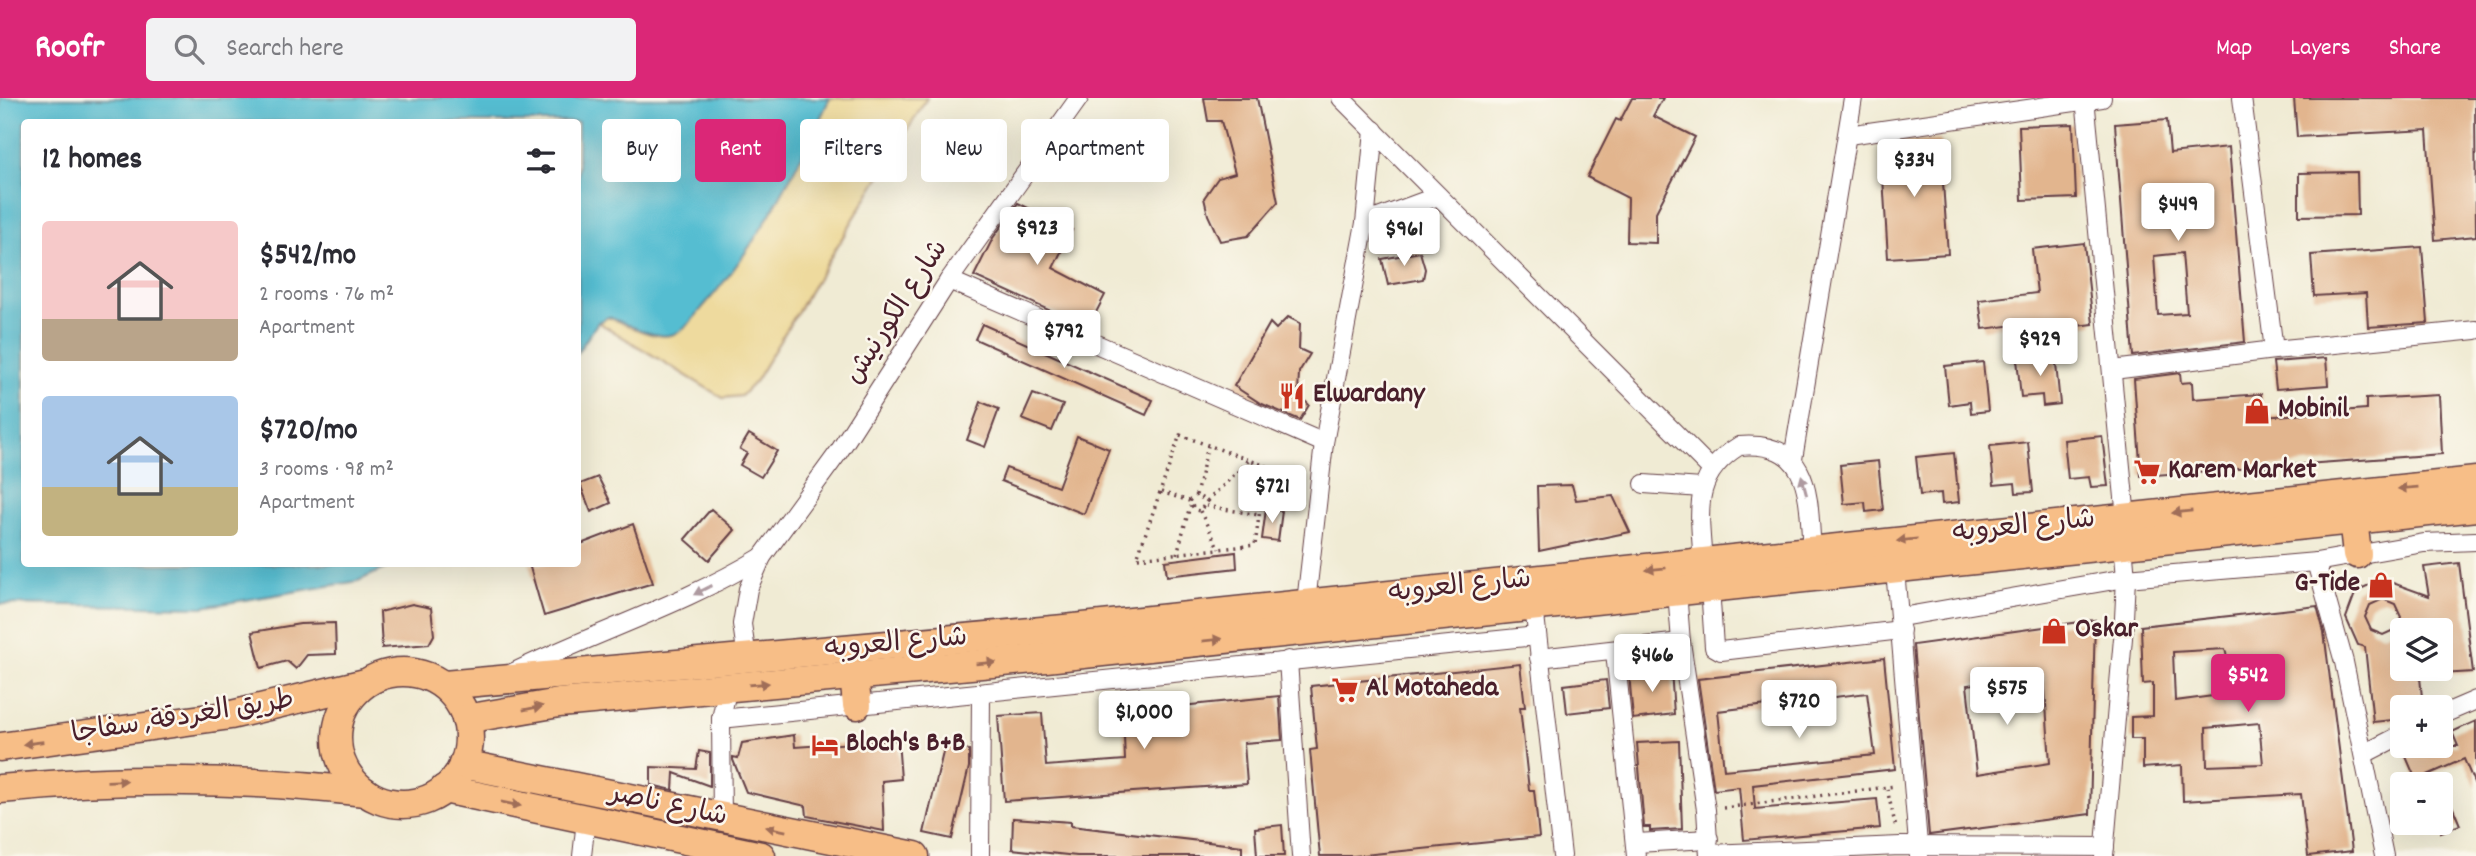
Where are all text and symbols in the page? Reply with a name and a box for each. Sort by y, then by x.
search box [146,18,636,81]
text: Roofr [35,26,104,73]
icon: search [170,30,208,68]
text: Search here [226,31,344,68]
text: Map [2216,32,2252,66]
text: Layers [2290,32,2351,66]
text: Share [2389,32,2441,66]
chip: Buy [602,119,681,182]
chip: Rent [695,119,786,182]
chip: Filters [800,119,907,182]
chip: New [921,119,1007,182]
chip: Apartment [1021,119,1169,182]
text: 12 homes [42,140,142,183]
pin: $334 [1873,140,1955,199]
icon: filters [522,142,560,180]
text: $334 [1893,145,1935,178]
pin: $449 [2137,184,2219,243]
text: $449 [2157,189,2199,222]
pin: $923 [996,208,1078,267]
pin: $961 [1363,208,1445,268]
text: $923 [1016,213,1058,246]
text: $961 [1385,214,1423,247]
street label: شارع الكورنيش [836,233,960,393]
text: $542/mo [259,236,356,279]
icon: home [98,249,182,333]
text: 2 rooms · 76 m² [259,279,394,312]
pin: $792 [1023,310,1105,370]
text: Apartment [259,312,355,345]
text: $792 [1043,316,1085,349]
pin: $929 [1999,318,2081,378]
text: $929 [2019,324,2061,357]
place label: Elwardany [1313,376,1426,416]
restaurant icon: Elwardany [1277,381,1307,411]
place label: Mobinil [2278,391,2349,431]
shop icon: Mobinil [2242,396,2272,426]
text: $720/mo [259,411,358,454]
icon: home [98,424,182,508]
place label: Karem Market [2168,452,2317,492]
text: 3 rooms · 98 m² [259,454,394,487]
supermarket icon: Karem Market [2132,457,2162,487]
pin: $721 [1231,466,1313,525]
text: $721 [1254,471,1290,504]
one-way arrow [1799,474,1809,495]
one-way arrow [2397,483,2419,494]
text: Apartment [259,487,355,520]
street label: شارع العروبه [1951,501,2097,555]
one-way arrow [2171,506,2193,517]
one-way arrow [1896,535,1918,546]
street label: شارع العروبه [1387,561,1533,615]
one-way arrow [1645,564,1667,575]
place label: G-Tide [2295,565,2360,605]
shop icon: G-Tide [2366,570,2396,600]
one-way arrow [693,585,713,596]
place label: Oskar [2075,611,2138,651]
shop icon: Oskar [2039,616,2069,646]
map controls [2390,618,2453,835]
button: layers [2390,618,2453,681]
street label: شارع العروبه [823,619,969,671]
one-way arrow [1202,634,1224,645]
pin: $466 [1611,634,1693,694]
text: $466 [1630,640,1674,673]
pin: $542 [2207,654,2289,714]
one-way arrow [975,657,997,668]
text: $542 [2227,660,2269,693]
pin: $575 [1966,668,2048,727]
place label: Al Motaheda [1366,670,1499,710]
text: $575 [1986,673,2028,706]
supermarket icon: Al Motaheda [1330,675,1360,705]
one-way arrow [749,678,771,689]
pin: $720 [1758,680,1840,740]
street label: طريق الغردقة, سفاجا [69,682,297,756]
text: $720 [1777,686,1821,719]
pin: $1,000 [1087,692,1201,751]
button: + [2390,695,2453,758]
text: $1,000 [1115,697,1173,730]
one-way arrow [522,702,544,713]
place label: Bloch's B+B [846,725,965,765]
hotel icon: Bloch's B+B [810,730,840,760]
one-way arrow [22,737,44,748]
button: − [2390,772,2453,835]
one-way arrow [106,775,128,786]
street label: شارع ناصر [603,775,731,839]
one-way arrow [500,799,522,810]
one-way arrow [765,823,787,834]

